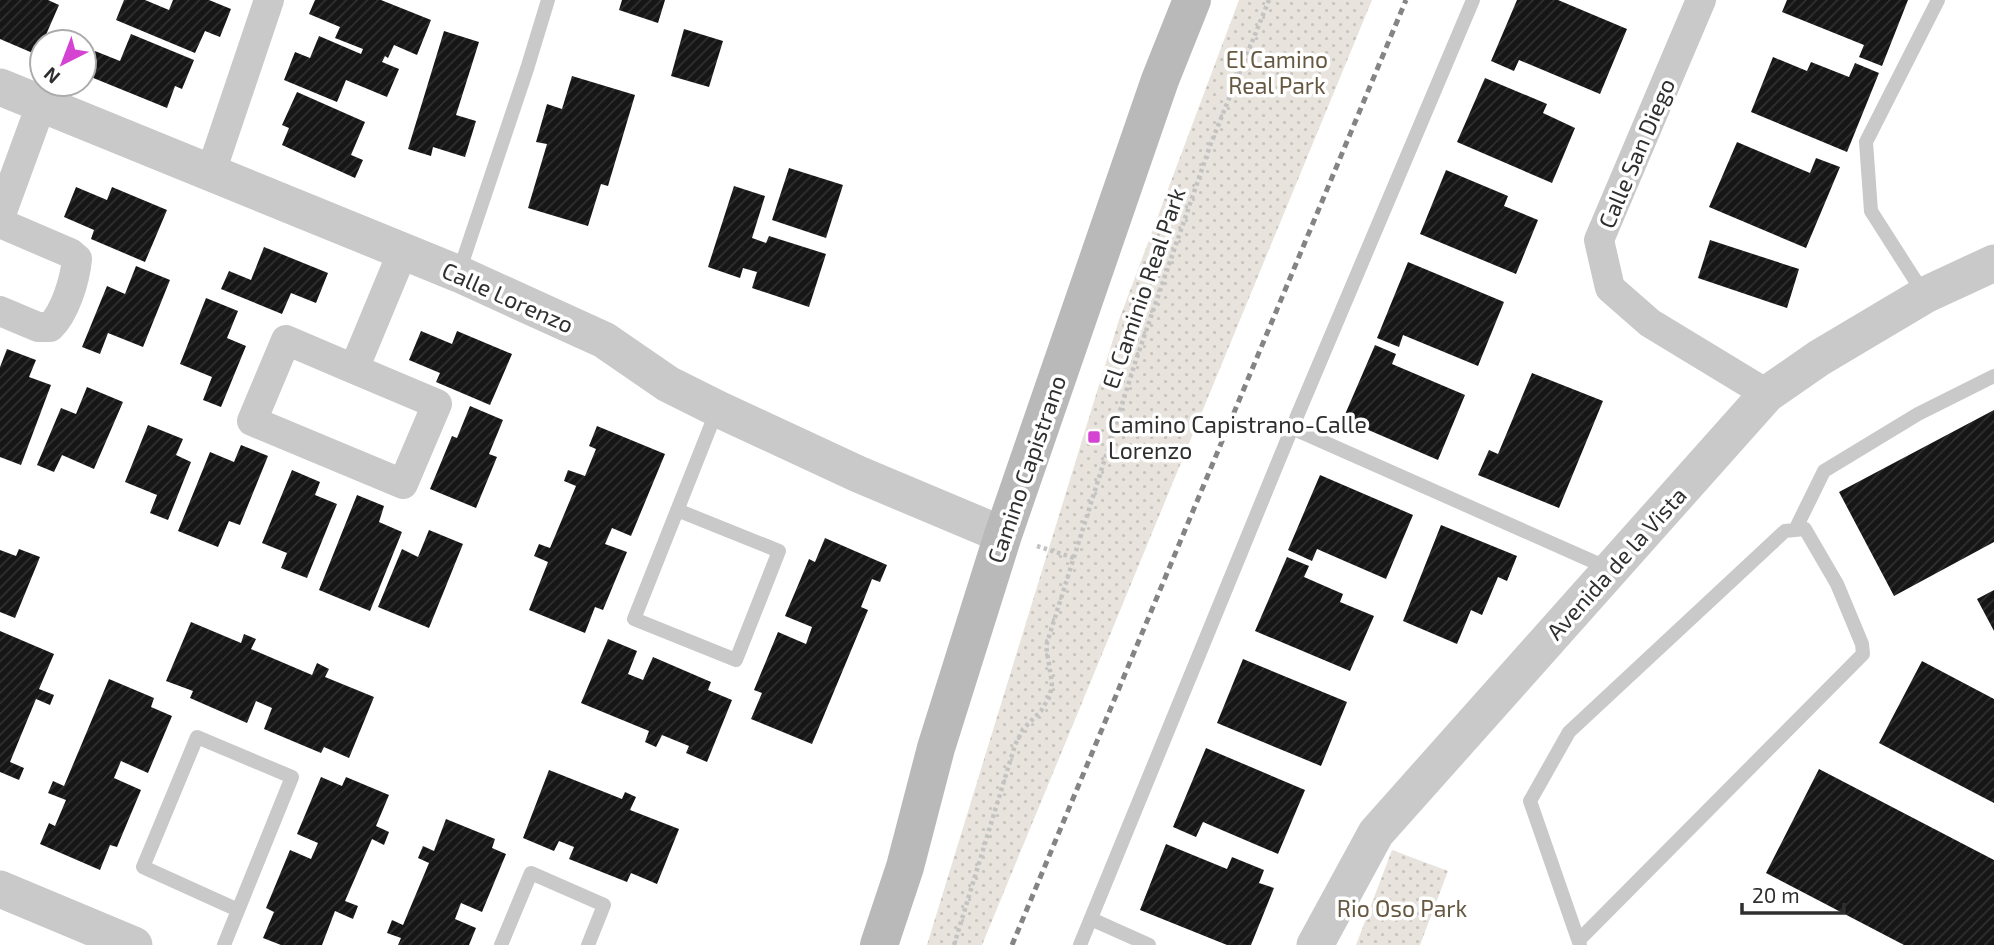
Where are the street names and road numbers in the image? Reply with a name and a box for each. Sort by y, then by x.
street label: Calle San Diego [1592,74,1680,232]
street label: El Caminio Real Park [1095,184,1191,392]
street label: Calle Lorenzo [438,256,578,338]
street label: Camino Capistrano [981,371,1071,567]
street label: Avenida de la Vista [1540,481,1692,645]

